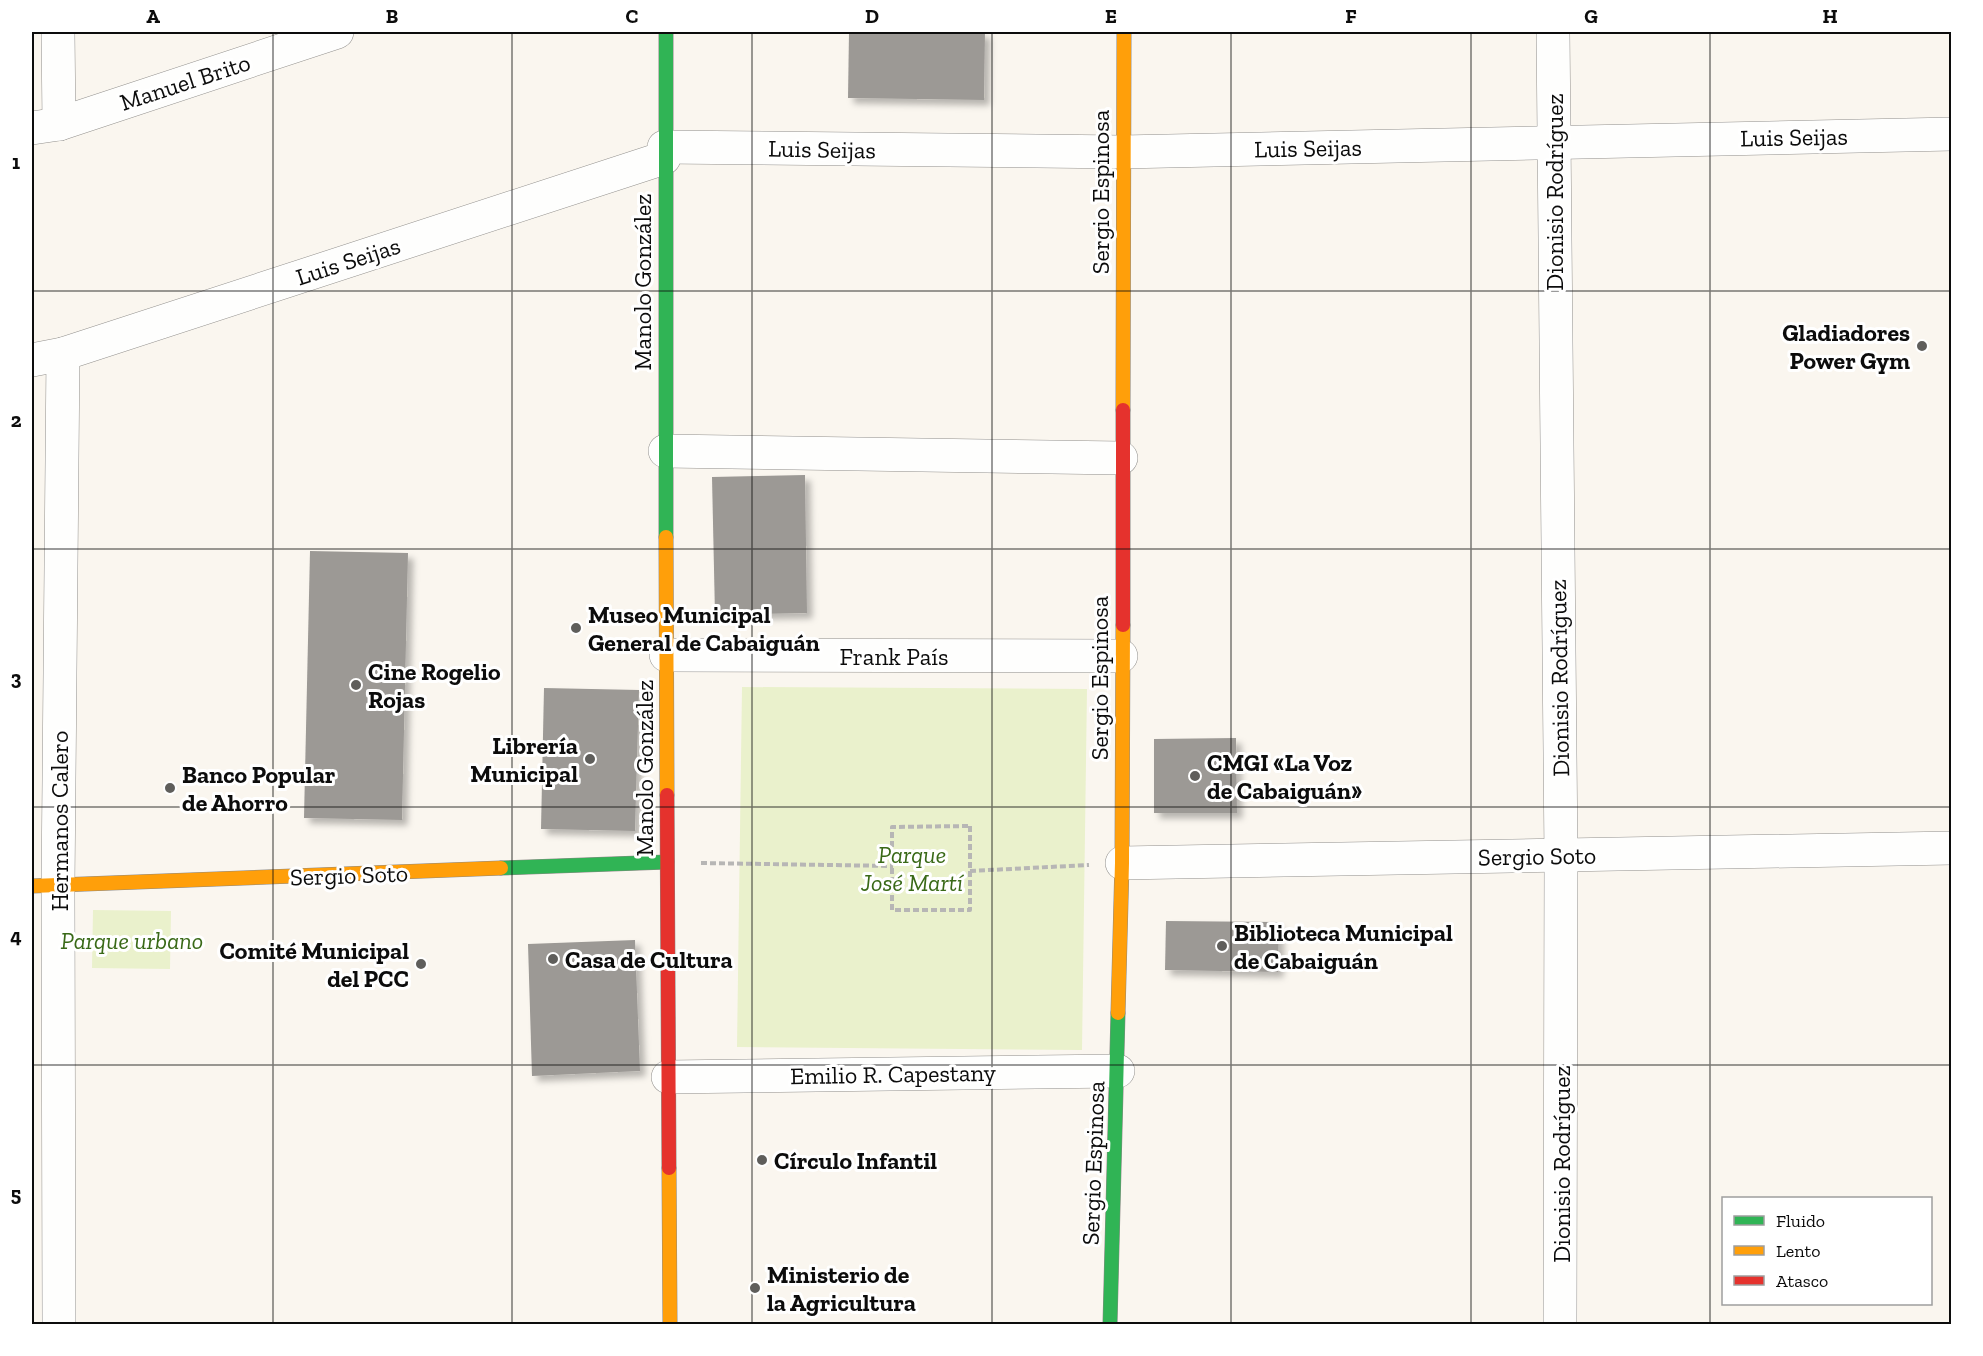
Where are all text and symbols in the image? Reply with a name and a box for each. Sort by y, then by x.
text: A [146,4,160,28]
text: B [386,4,398,28]
text: C [626,4,639,28]
text: D [865,4,879,28]
text: E [1105,4,1117,28]
text: F [1345,4,1357,28]
text: G [1584,4,1598,28]
text: H [1822,4,1838,28]
street label: Manuel Brito [116,47,254,117]
street label: Dionisio Rodríguez [1540,93,1569,291]
street label: Sergio Espinosa [1086,109,1115,274]
street label: Luis Seijas [1740,122,1848,152]
street label: Luis Seijas [1254,133,1362,163]
street label: Luis Seijas [768,134,876,164]
text: 1 [12,150,20,174]
street label: Manolo González [628,194,657,370]
street label: Luis Seijas [292,231,404,291]
place label: Gladiadores Power Gym [1782,318,1910,375]
marker: Gladiadores Power Gym [1915,339,1929,353]
text: 2 [11,408,22,432]
street label: Dionisio Rodríguez [1543,579,1575,777]
street label: Sergio Espinosa [1085,595,1114,760]
place label: Museo Municipal General de Cabaiguán [588,600,820,657]
marker: Museo Municipal General de Cabaiguán [569,621,583,635]
street label: Frank País [839,642,949,671]
place label: Cine Rogelio Rojas [368,657,501,714]
text: 3 [11,666,22,690]
marker: Cine Rogelio Rojas [349,678,363,692]
street label: Manolo González [630,680,659,856]
street label: Hermanos Calero [45,731,74,911]
place label: Librería Municipal [470,731,578,788]
place label: CMGI «La Voz de Cabaiguán» [1207,748,1362,805]
marker: Librería Municipal [583,752,597,766]
place label: Banco Popular de Ahorro [182,760,336,817]
marker: CMGI «La Voz de Cabaiguán» [1188,769,1202,783]
marker: Banco Popular de Ahorro [163,781,177,795]
park label: Parque José Martí [860,840,965,897]
street label: Sergio Soto [1478,840,1596,872]
street label: Sergio Soto [289,858,409,892]
place label: Biblioteca Municipal de Cabaiguán [1234,918,1453,975]
text: 4 [10,924,22,948]
park label: Parque urbano [61,926,203,955]
place label: Comité Municipal del PCC [219,936,409,993]
marker: Biblioteca Municipal de Cabaiguán [1215,939,1229,953]
place label: Casa de Cultura [565,945,733,974]
marker: Casa de Cultura [546,952,560,966]
marker: Comité Municipal del PCC [414,957,428,971]
street label: Emilio R. Capestany [790,1058,997,1090]
street label: Dionisio Rodríguez [1547,1065,1576,1263]
street label: Sergio Espinosa [1076,1080,1110,1246]
place label: Círculo Infantil [774,1146,937,1175]
marker: Círculo Infantil [755,1153,769,1167]
text: 5 [11,1182,21,1206]
legend [1722,1197,1932,1305]
text: Fluido [1776,1210,1825,1232]
text: Lento [1776,1240,1821,1262]
place label: Ministerio de la Agricultura [767,1260,916,1317]
text: Atasco [1776,1270,1828,1292]
marker: Ministerio de la Agricultura [748,1281,762,1295]

